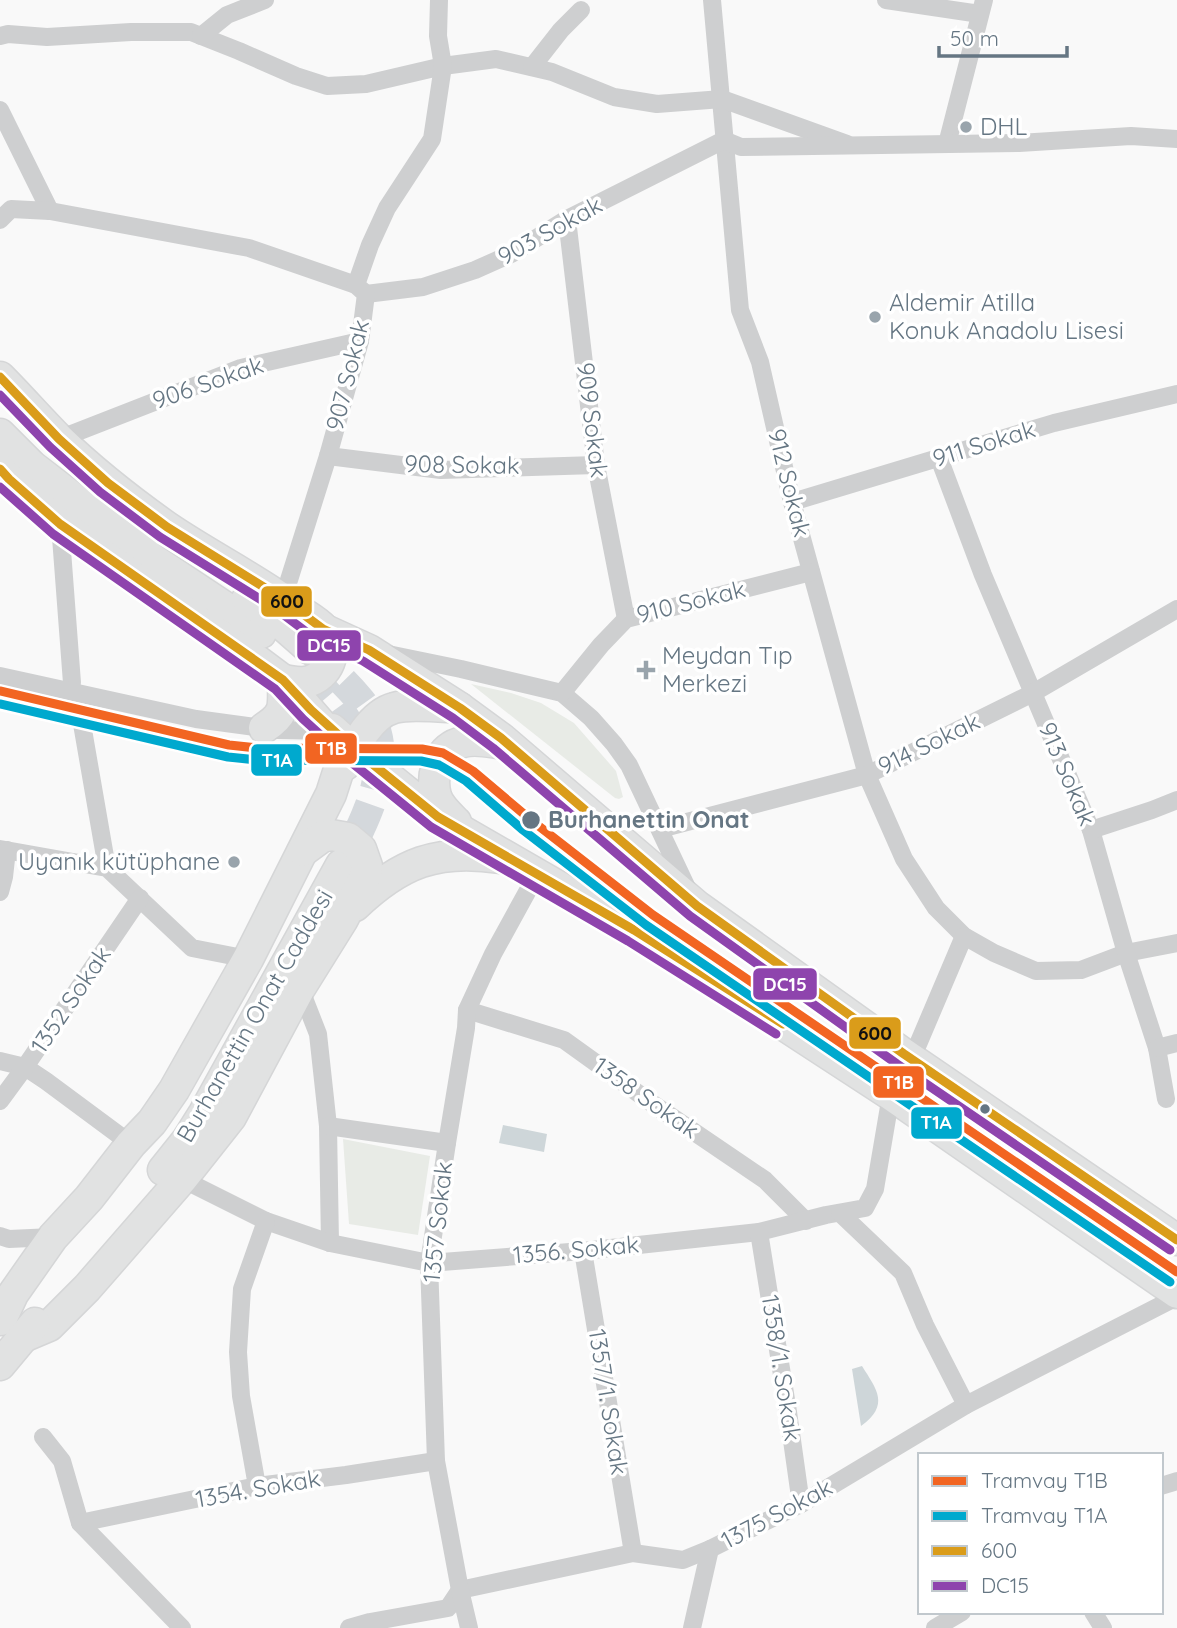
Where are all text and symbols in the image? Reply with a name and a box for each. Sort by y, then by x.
scale bar [939,14,1067,58]
text: 50 m [950,25,999,51]
place label: DHL [980,111,1028,141]
marker: DHL [958,119,974,135]
street label: 903 Sokak [492,189,607,271]
place label: Aldemir Atilla Konuk Anadolu Lisesi [889,287,1124,345]
marker: Aldemir Atilla Konuk Anadolu Lisesi [867,309,883,325]
street label: 907 Sokak [319,316,375,433]
street label: 906 Sokak [148,349,267,415]
street label: 909 Sokak [571,361,615,479]
street label: 911 Sokak [929,413,1039,473]
street label: 912 Sokak [762,426,818,540]
street label: 908 Sokak [404,448,520,480]
street label: 910 Sokak [633,573,748,629]
line badge: 600 [260,585,313,618]
text: 600 [270,589,304,613]
line badge: DC15 [296,629,362,662]
text: DC15 [307,633,351,657]
place label: Meydan Tıp Merkezi [662,640,793,698]
marker: Meydan Tıp Merkezi [636,660,656,680]
street label: 914 Sokak [873,706,984,781]
street label: 913 Sokak [1033,717,1103,830]
line badge: T1B [304,732,358,765]
text: T1B [315,736,347,760]
line badge: T1A [250,743,303,777]
text: T1A [261,748,293,772]
place label: Burhanettin Onat [548,804,750,834]
marker: Burhanettin Onat [520,809,542,831]
place label: Uyanık kütüphane [18,846,220,876]
marker: Uyanık kütüphane [226,854,242,870]
street label: Burhanettin Onat Caddesi [169,884,339,1147]
street label: 1352 Sokak [23,940,117,1059]
line badge: DC15 [752,967,818,1001]
text: DC15 [763,972,807,996]
line badge: 600 [848,1016,902,1050]
text: 600 [858,1021,892,1045]
street label: 1358 Sokak [588,1050,705,1145]
line badge: T1B [872,1065,925,1099]
text: T1B [882,1070,914,1094]
unlabelled marker [978,1102,992,1116]
line badge: T1A [910,1106,963,1140]
text: T1A [920,1110,952,1134]
street label: 1357 Sokak [416,1160,458,1284]
street label: 1356. Sokak [512,1229,640,1269]
street label: 1358/1. Sokak [756,1292,808,1443]
street label: 1357/1. Sokak [583,1327,635,1477]
legend [918,1453,1163,1614]
street label: 1354. Sokak [193,1462,323,1514]
text: Tramvay T1B [981,1467,1108,1493]
street label: 1375 Sokak [716,1471,837,1555]
text: Tramvay T1A [981,1502,1108,1528]
text: 600 [981,1537,1017,1563]
text: DC15 [981,1572,1029,1598]

